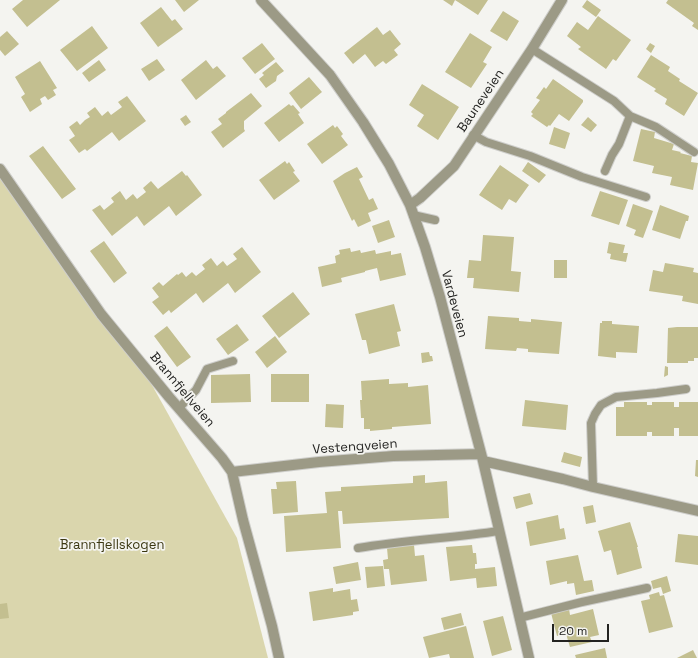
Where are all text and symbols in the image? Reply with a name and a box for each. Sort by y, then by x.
street label: Bauneveien [454,67,508,135]
street label: Vardeveien [438,269,470,339]
street label: Brannfjellveien [146,350,218,430]
street label: Vestengveien [312,436,398,458]
park label: Brannfjellskogen [60,537,164,553]
scale bar [554,616,611,642]
text: 20 m [559,623,587,639]

